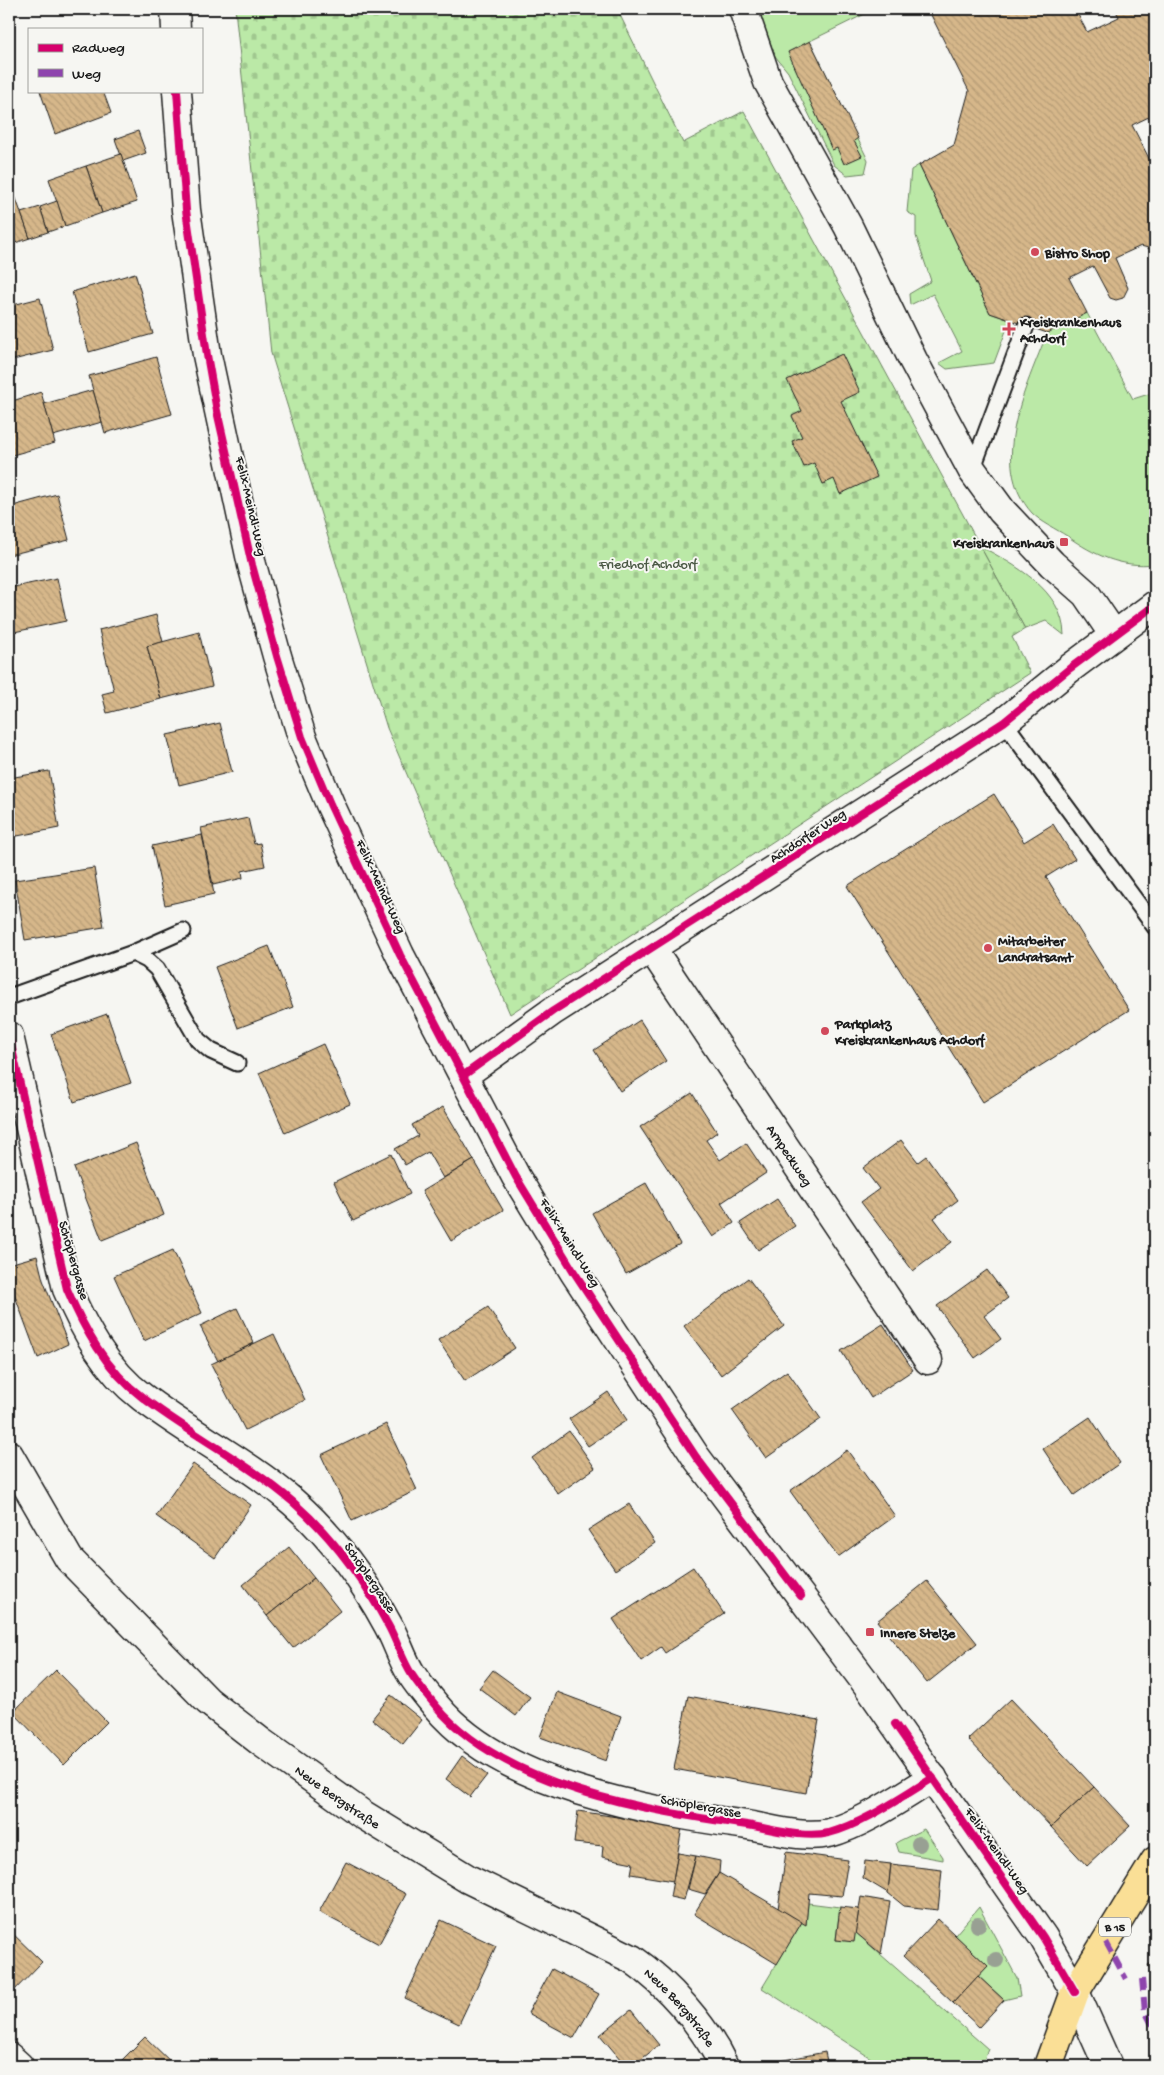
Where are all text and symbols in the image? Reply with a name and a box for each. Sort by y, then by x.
legend [28,28,202,92]
text: Radweg [72,40,125,58]
text: Weg [72,66,101,84]
marker: Bistro Shop [1029,246,1041,258]
place label: Bistro Shop [1044,246,1110,263]
place label: Kreiskrankenhaus Achdorf [1019,315,1122,348]
marker: Kreiskrankenhaus Achdorf [1002,322,1016,336]
street label: Felix-Meindl-Weg [230,454,269,558]
place label: Kreiskrankenhaus [952,536,1055,553]
marker: Kreiskrankenhaus [1058,536,1070,548]
park label: Friedhof Achdorf [598,557,699,574]
street label: Achdorfer Weg [767,806,850,868]
street label: Felix-Meindl-Weg [350,836,409,937]
place label: Mitarbeiter Landratsamt [998,934,1074,967]
marker: Mitarbeiter Landratsamt [982,942,994,954]
place label: Parkplatz Kreiskrankenhaus Achdorf [834,1017,986,1050]
marker: Parkplatz Kreiskrankenhaus Achdorf [819,1025,831,1037]
street label: Arnpeckweg [761,1122,815,1191]
street label: Felix-Meindl-Weg [534,1195,603,1291]
street label: Schöplergasse [53,1219,92,1303]
street label: Schöplergasse [339,1540,399,1618]
marker: Innere Stelze [864,1626,876,1638]
place label: Innere Stelze [880,1626,956,1643]
street label: Neue Bergstraße [291,1763,383,1834]
street label: Schöplergasse [659,1792,743,1823]
street label: Felix-Meindl-Weg [959,1804,1032,1898]
road number: B 15 [1099,1918,1131,1936]
street label: Neue Bergstraße [639,1965,718,2052]

